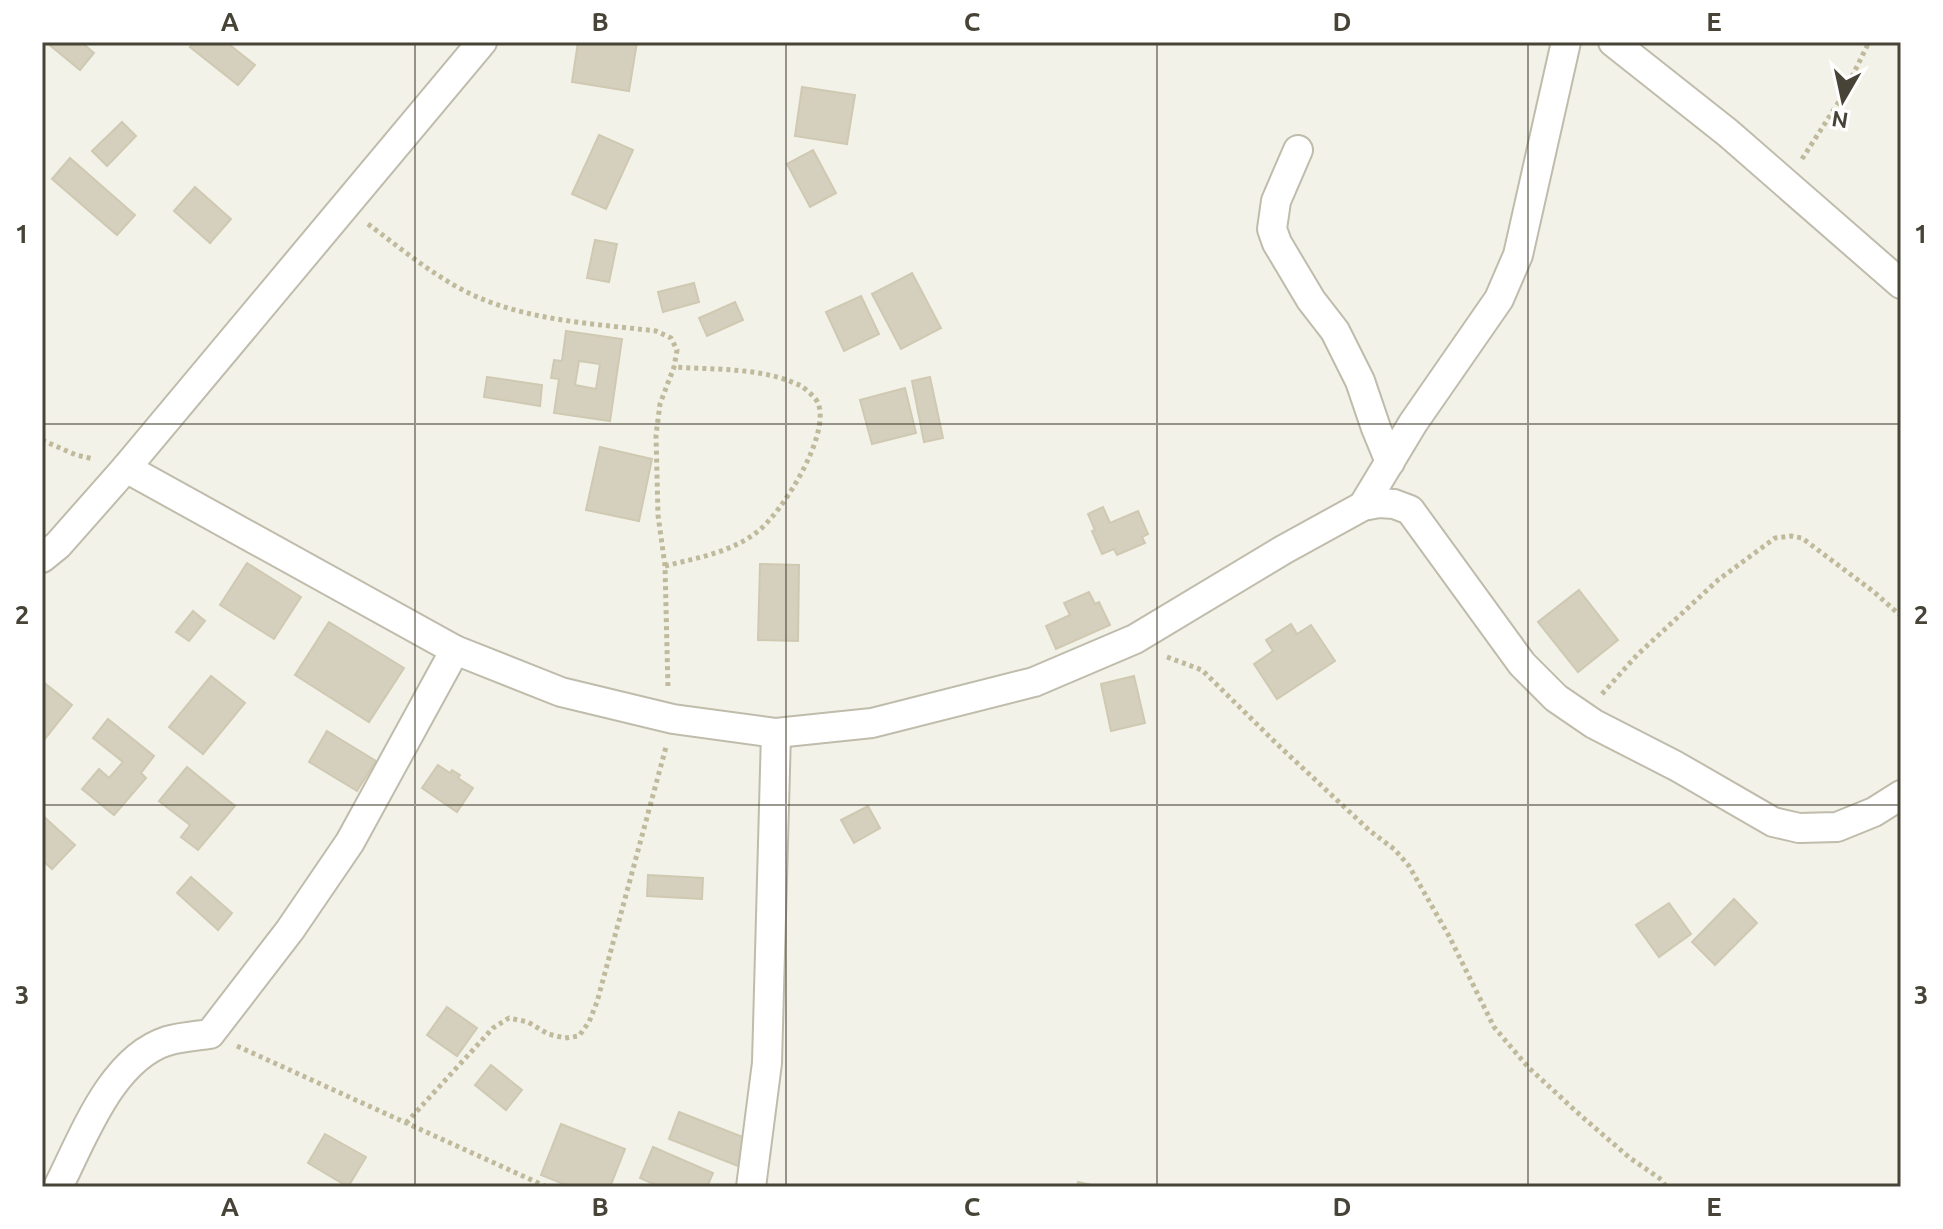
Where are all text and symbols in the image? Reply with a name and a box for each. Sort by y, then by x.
text: A [221,7,240,36]
text: B [591,7,609,36]
text: C [964,7,981,36]
text: D [1333,7,1351,36]
text: E [1706,7,1722,36]
north arrow [1803,60,1883,140]
text: N [1830,107,1850,134]
text: 1 [15,219,29,248]
text: 1 [1914,219,1928,248]
text: 2 [15,600,29,629]
text: 2 [1914,600,1928,629]
text: 3 [15,980,29,1009]
text: 3 [1914,980,1928,1009]
text: A [221,1192,240,1221]
text: B [591,1192,609,1221]
text: C [964,1192,981,1221]
text: D [1333,1192,1351,1221]
text: E [1706,1192,1722,1221]

